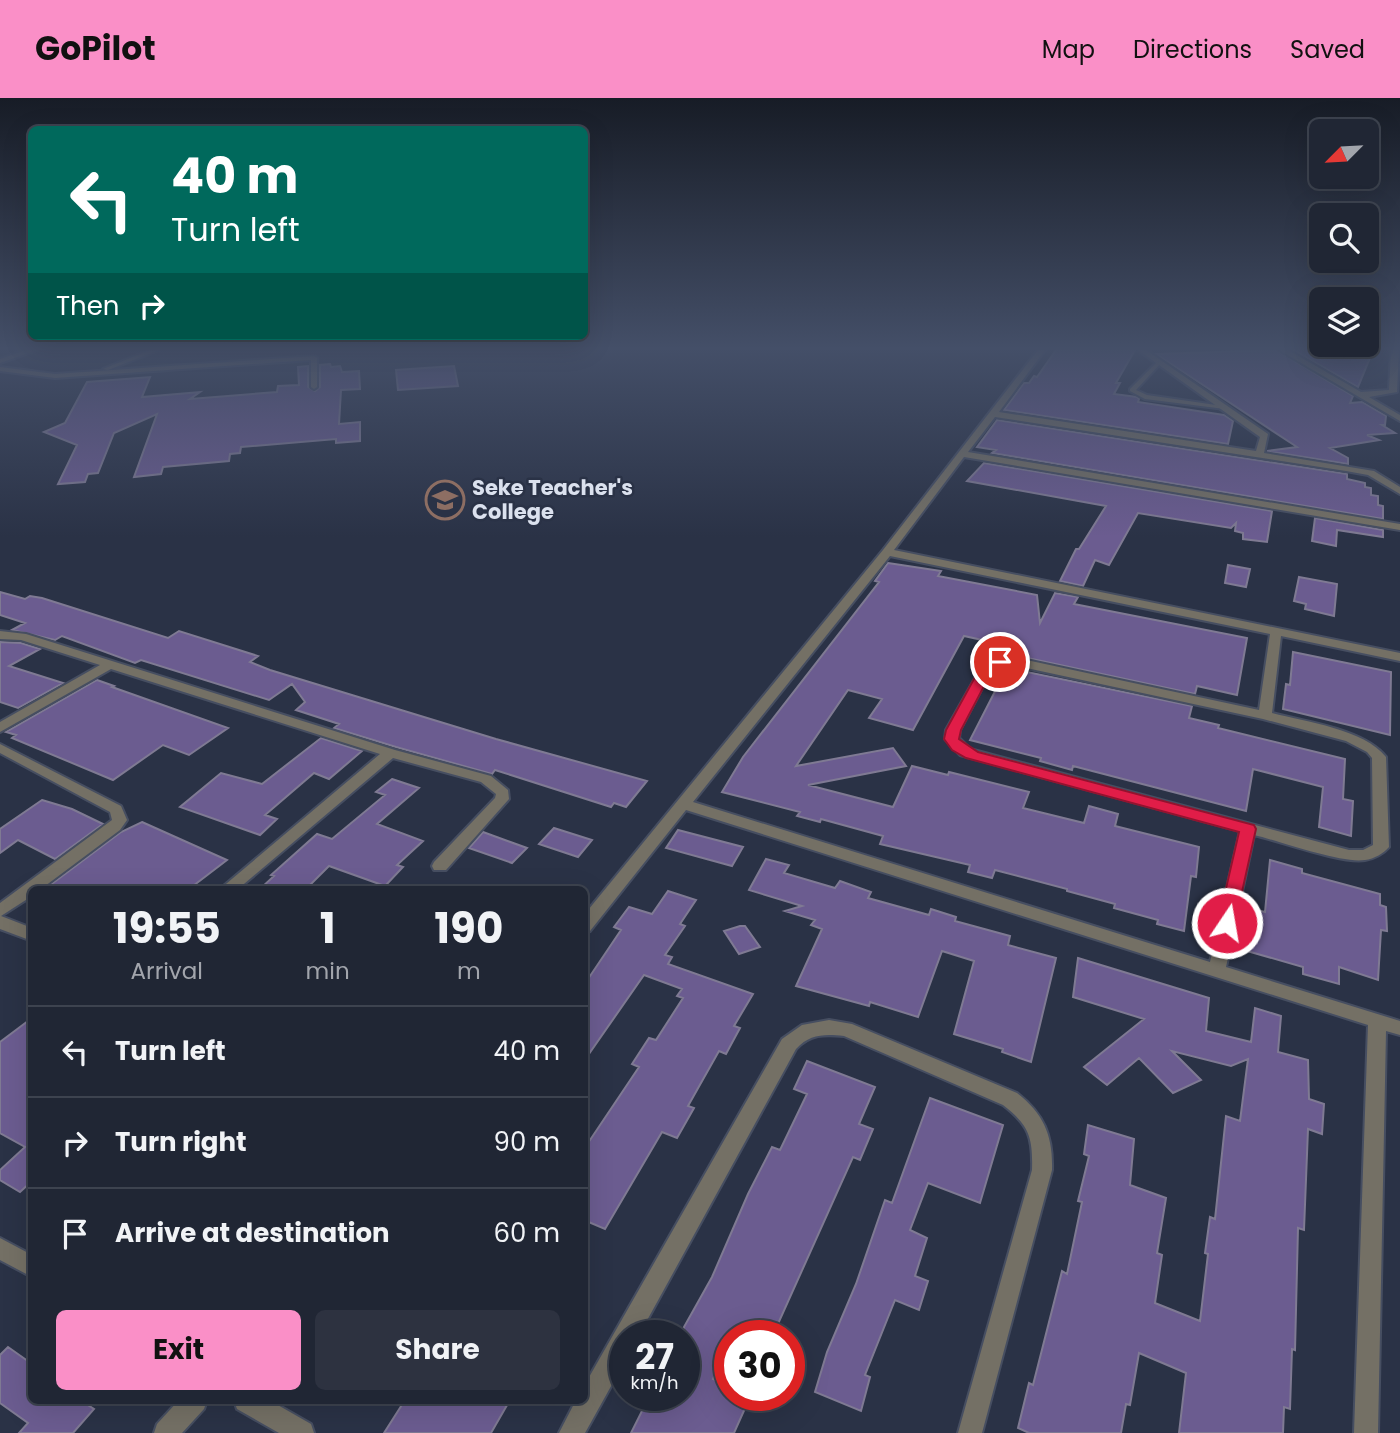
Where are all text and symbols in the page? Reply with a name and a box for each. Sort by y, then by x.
text: GoPilot [35,25,156,72]
text: Map [1042,33,1095,66]
text: Directions [1133,33,1252,66]
text: Saved [1290,33,1365,66]
north arrow [1309,119,1379,189]
map controls [1309,119,1379,357]
text: 40 m [171,142,298,210]
icon: left [56,154,147,245]
button: search [1309,203,1379,273]
text: Turn left [171,207,300,252]
icon: right [133,287,171,325]
button: layers [1309,287,1379,357]
text: Then [56,288,119,324]
place label: Seke Teacher's College [472,473,633,526]
school or university icon: Seke Teacher's College [424,479,466,521]
pin [970,632,1030,692]
icon: arrive [981,643,1019,681]
position arrow [1190,886,1264,960]
text: 19:55 [113,899,221,958]
text: 1 [320,899,335,958]
text: 190 [434,899,503,958]
text: Arrival [131,955,203,987]
text: min [306,955,350,987]
text: m [457,955,481,987]
icon: left [56,1033,94,1071]
text: Turn left [115,1033,226,1069]
text: 40 m [494,1033,560,1069]
icon: right [56,1124,94,1162]
text: Turn right [115,1124,247,1160]
text: 90 m [494,1124,560,1160]
icon: arrive [56,1215,94,1253]
text: Arrive at destination [115,1215,390,1251]
text: 60 m [493,1215,560,1251]
button: Exit [56,1310,301,1390]
button: Share [315,1310,560,1390]
speed limit sign: 30 [714,1320,805,1411]
text: 27 [635,1332,674,1381]
text: km/h [631,1370,678,1395]

